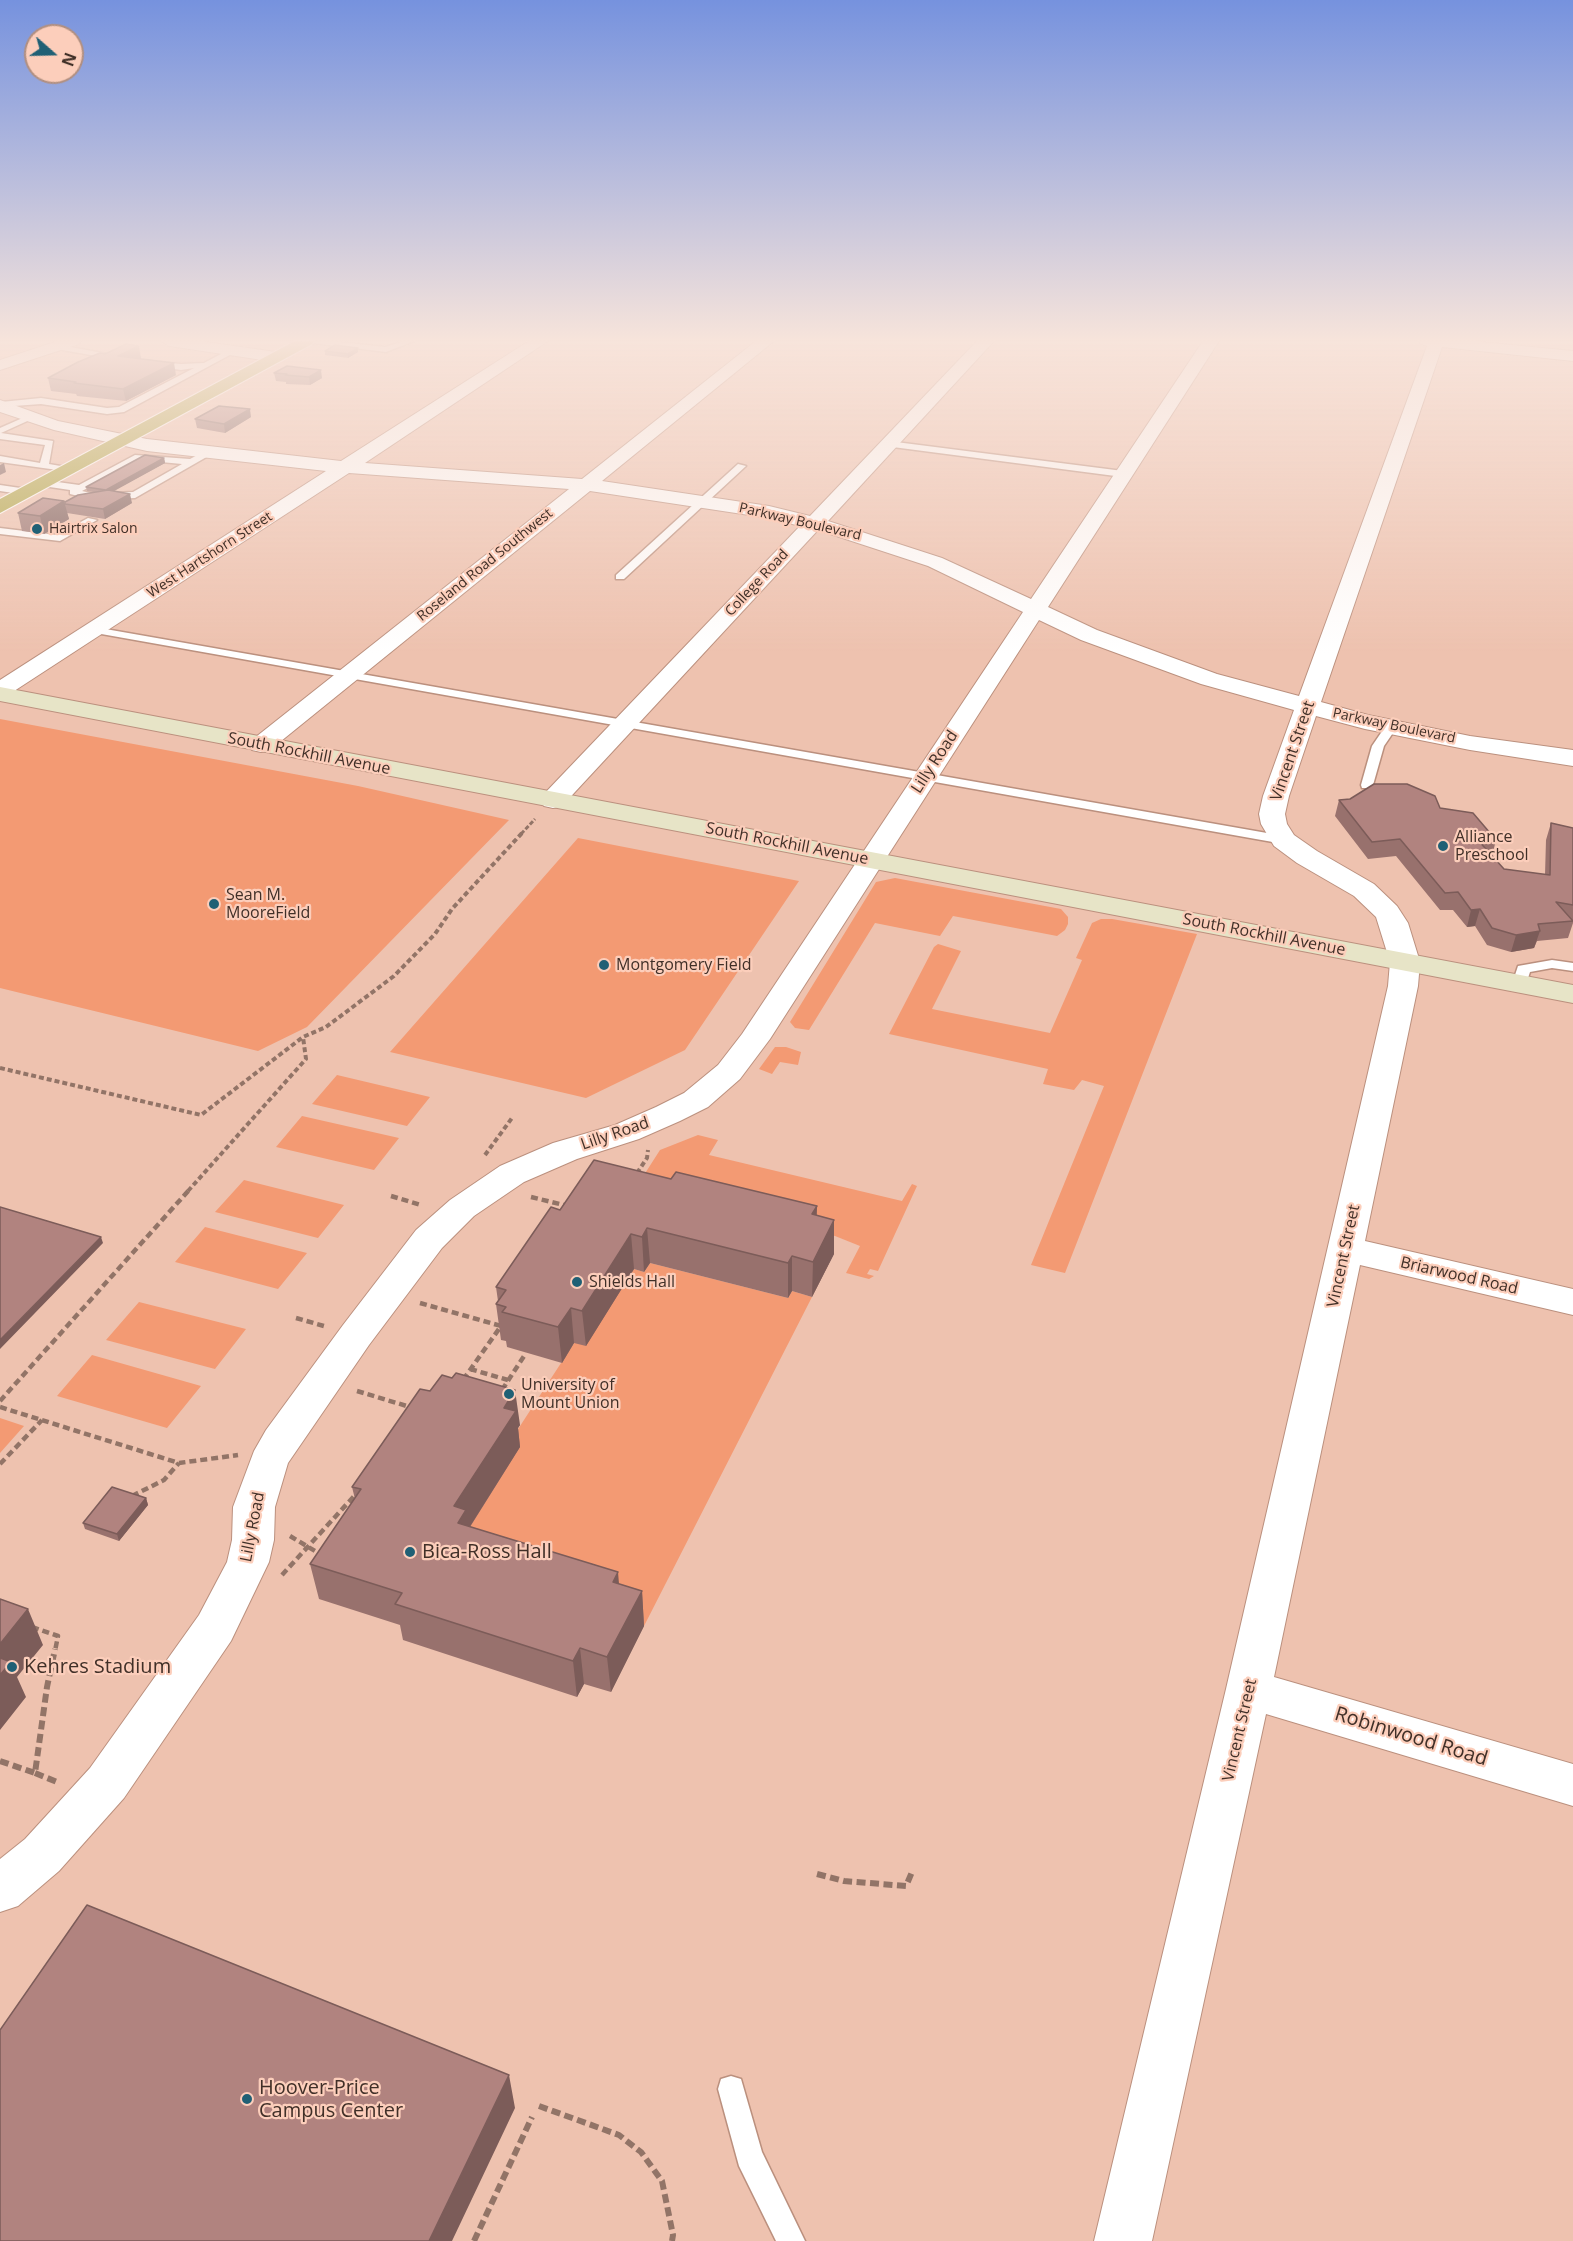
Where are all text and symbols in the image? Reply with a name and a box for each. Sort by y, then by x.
north arrow [24,24,84,84]
text: N [56,50,82,69]
street label: Parkway Boulevard [737,500,863,544]
street label: Roseland Road Southwest [414,505,556,625]
street label: West Hartshorn Street [144,508,276,602]
place label: Hairtrix Salon [49,521,138,537]
marker: Hairtrix Salon [30,522,44,536]
street label: College Road [722,546,792,620]
street label: Vincent Street [1267,699,1319,803]
street label: Parkway Boulevard [1331,705,1457,747]
street label: Lilly Road [908,727,962,797]
street label: South Rockhill Avenue [226,729,392,779]
street label: South Rockhill Avenue [704,819,870,869]
place label: Alliance Preschool [1455,827,1529,865]
marker: Alliance Preschool [1436,839,1450,853]
place label: Sean M. MooreField [226,885,310,923]
marker: Sean M. MooreField [207,897,221,911]
street label: South Rockhill Avenue [1181,910,1347,960]
place label: Montgomery Field [616,955,751,975]
marker: Montgomery Field [597,958,611,972]
street label: Lilly Road [578,1113,652,1155]
street label: Vincent Street [1324,1203,1364,1309]
street label: Briarwood Road [1398,1253,1520,1299]
place label: Shields Hall [589,1272,675,1292]
marker: Shields Hall [570,1275,584,1289]
place label: University of Mount Union [521,1375,619,1413]
marker: University of Mount Union [502,1387,516,1401]
street label: Lilly Road [237,1490,269,1564]
place label: Bica-Ross Hall [422,1540,552,1564]
marker: Bica-Ross Hall [403,1545,417,1559]
place label: Kehres Stadium [24,1655,171,1679]
marker: Kehres Stadium [5,1660,19,1674]
street label: Vincent Street [1219,1677,1261,1783]
street label: Robinwood Road [1332,1702,1490,1772]
place label: Hoover-Price Campus Center [259,2076,403,2123]
marker: Hoover-Price Campus Center [240,2092,254,2106]

